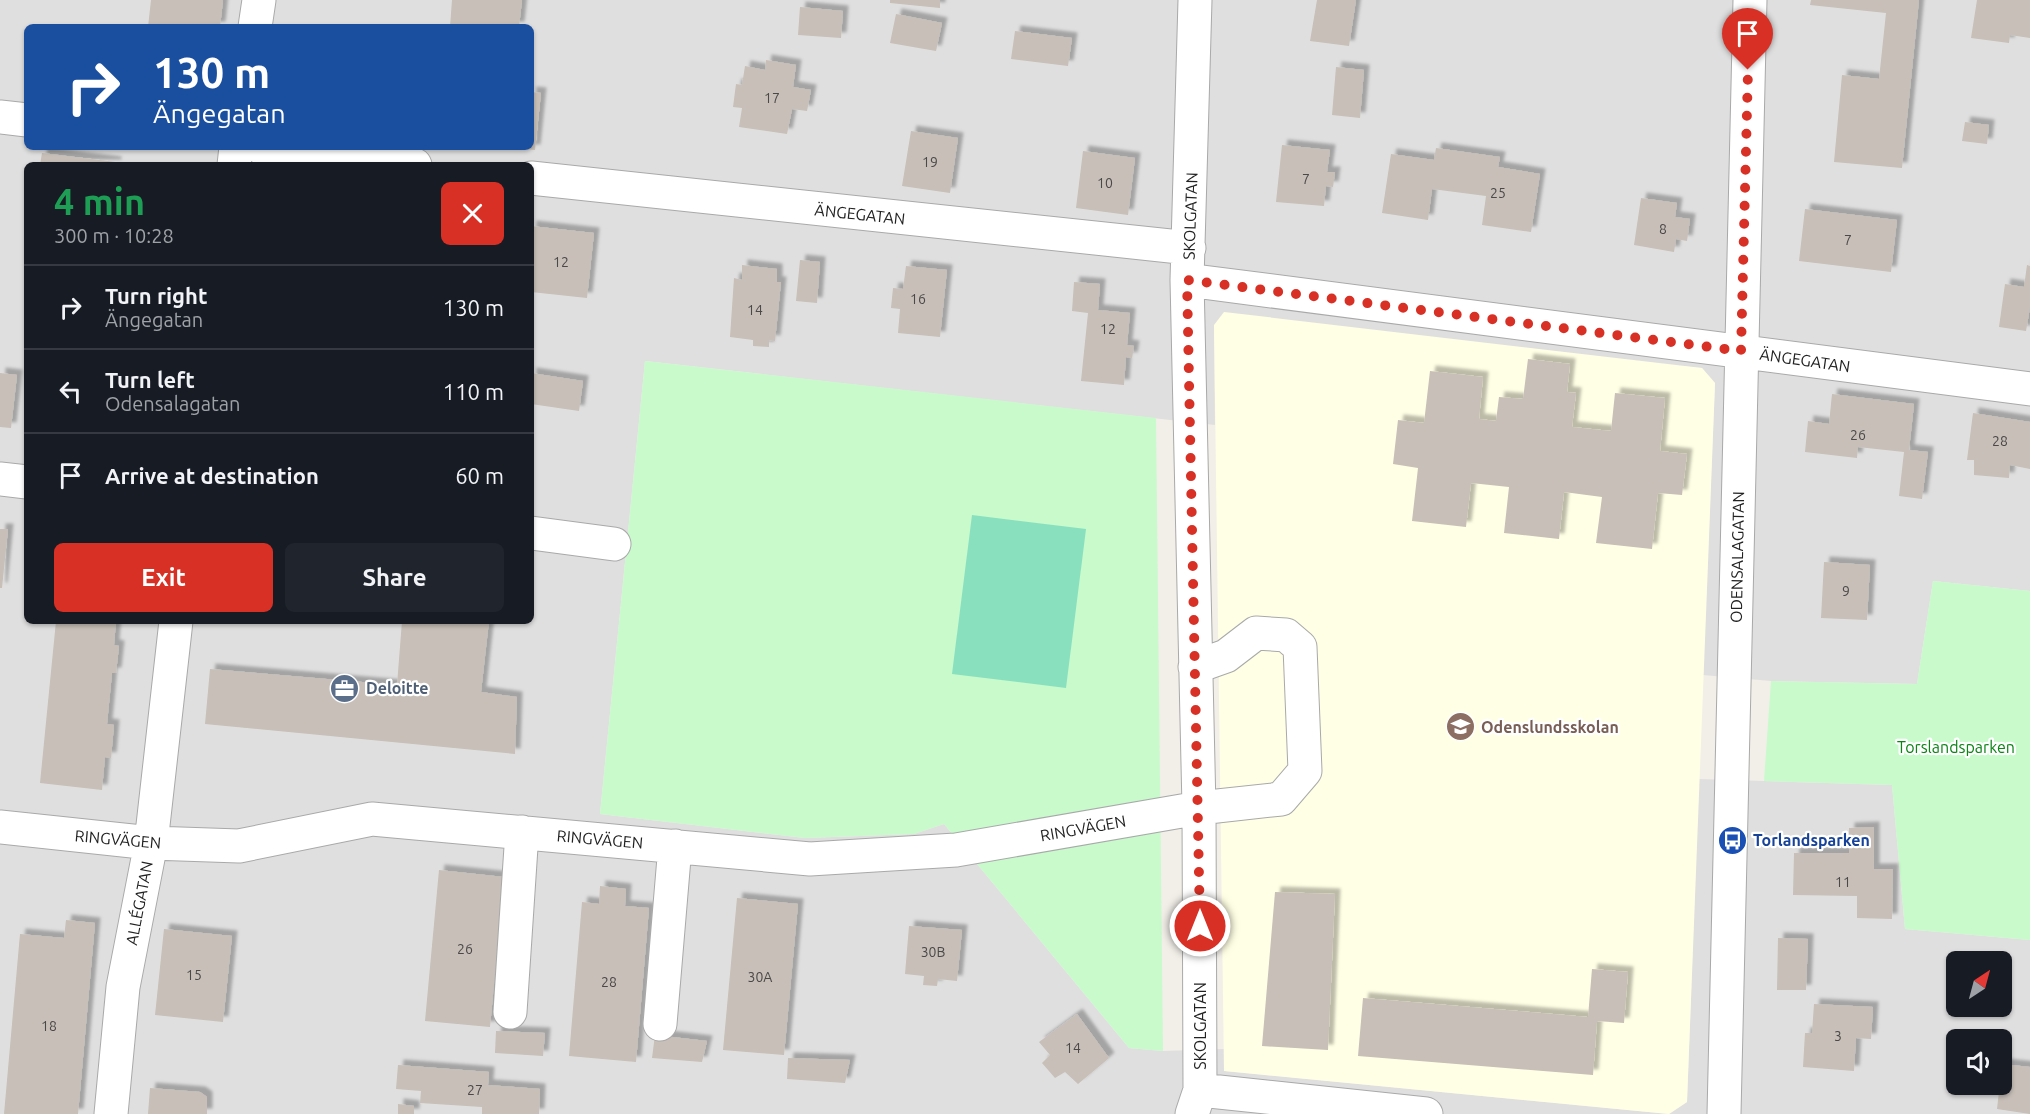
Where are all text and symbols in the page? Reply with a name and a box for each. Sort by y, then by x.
pin [1722,8,1773,70]
icon: arrive [1731,17,1764,50]
icon: right [54,48,132,126]
text: 130 m [153,49,270,96]
house number: 17 [764,90,780,106]
text: Ängegatan [153,98,286,128]
house number: 19 [922,154,938,170]
house number: 7 [1302,171,1310,187]
street label: SKOLGATAN [1179,172,1201,260]
house number: 10 [1097,175,1113,191]
text: 4 min [54,181,145,222]
button: close [441,182,504,245]
house number: 25 [1490,185,1506,201]
street label: ÄNGEGATAN [814,200,906,228]
house number: 8 [1659,221,1667,237]
text: 300 m · 10:28 [54,224,174,247]
house number: 7 [1844,232,1852,248]
house number: 12 [553,254,569,270]
text: Turn right [105,283,207,308]
icon: right [54,291,87,324]
house number: 16 [910,291,926,307]
text: 130 m [443,295,504,320]
house number: 14 [747,302,763,318]
text: Ängegatan [105,308,203,331]
house number: 12 [1100,321,1116,337]
street label: ÄNGEGATAN [1759,345,1851,375]
text: Turn left [105,367,195,392]
icon: left [54,375,87,408]
text: 110 m [443,379,504,404]
text: Odensalagatan [105,392,241,415]
house number: 26 [1850,427,1866,443]
house number: 28 [1992,433,2008,449]
icon: arrive [54,459,87,492]
text: Arrive at destination [105,463,319,488]
text: 60 m [455,463,504,488]
street label: ODENSALAGATAN [1727,491,1747,623]
button: Exit [54,543,273,612]
button: Share [285,543,504,612]
house number: 9 [1842,583,1850,599]
office icon: Deloitte [329,672,361,704]
place label: Deloitte [366,679,429,697]
school or university icon: Odenslundsskolan [1444,711,1476,743]
place label: Odenslundsskolan [1481,718,1619,736]
park label: Torslandsparken [1897,738,2015,756]
street label: RINGVÄGEN [1039,812,1127,844]
bus stop icon: Torlandsparken [1716,824,1748,856]
street label: RINGVÄGEN [74,826,162,852]
street label: RINGVÄGEN [556,826,644,852]
place label: Torlandsparken [1753,831,1870,849]
street label: ALLÉGATAN [120,859,156,947]
house number: 11 [1835,874,1851,890]
position arrow [1168,894,1232,958]
house number: 26 [457,941,473,957]
house number: 30B [921,944,945,960]
north arrow [1946,951,2012,1017]
map controls [1946,951,2012,1095]
house number: 15 [186,967,202,983]
house number: 30A [748,969,772,985]
house number: 28 [601,974,617,990]
street label: SKOLGATAN [1191,982,1209,1070]
house number: 18 [41,1018,57,1034]
house number: 3 [1834,1028,1842,1044]
button: sound [1946,1029,2012,1095]
house number: 14 [1065,1040,1081,1056]
house number: 27 [467,1082,483,1098]

